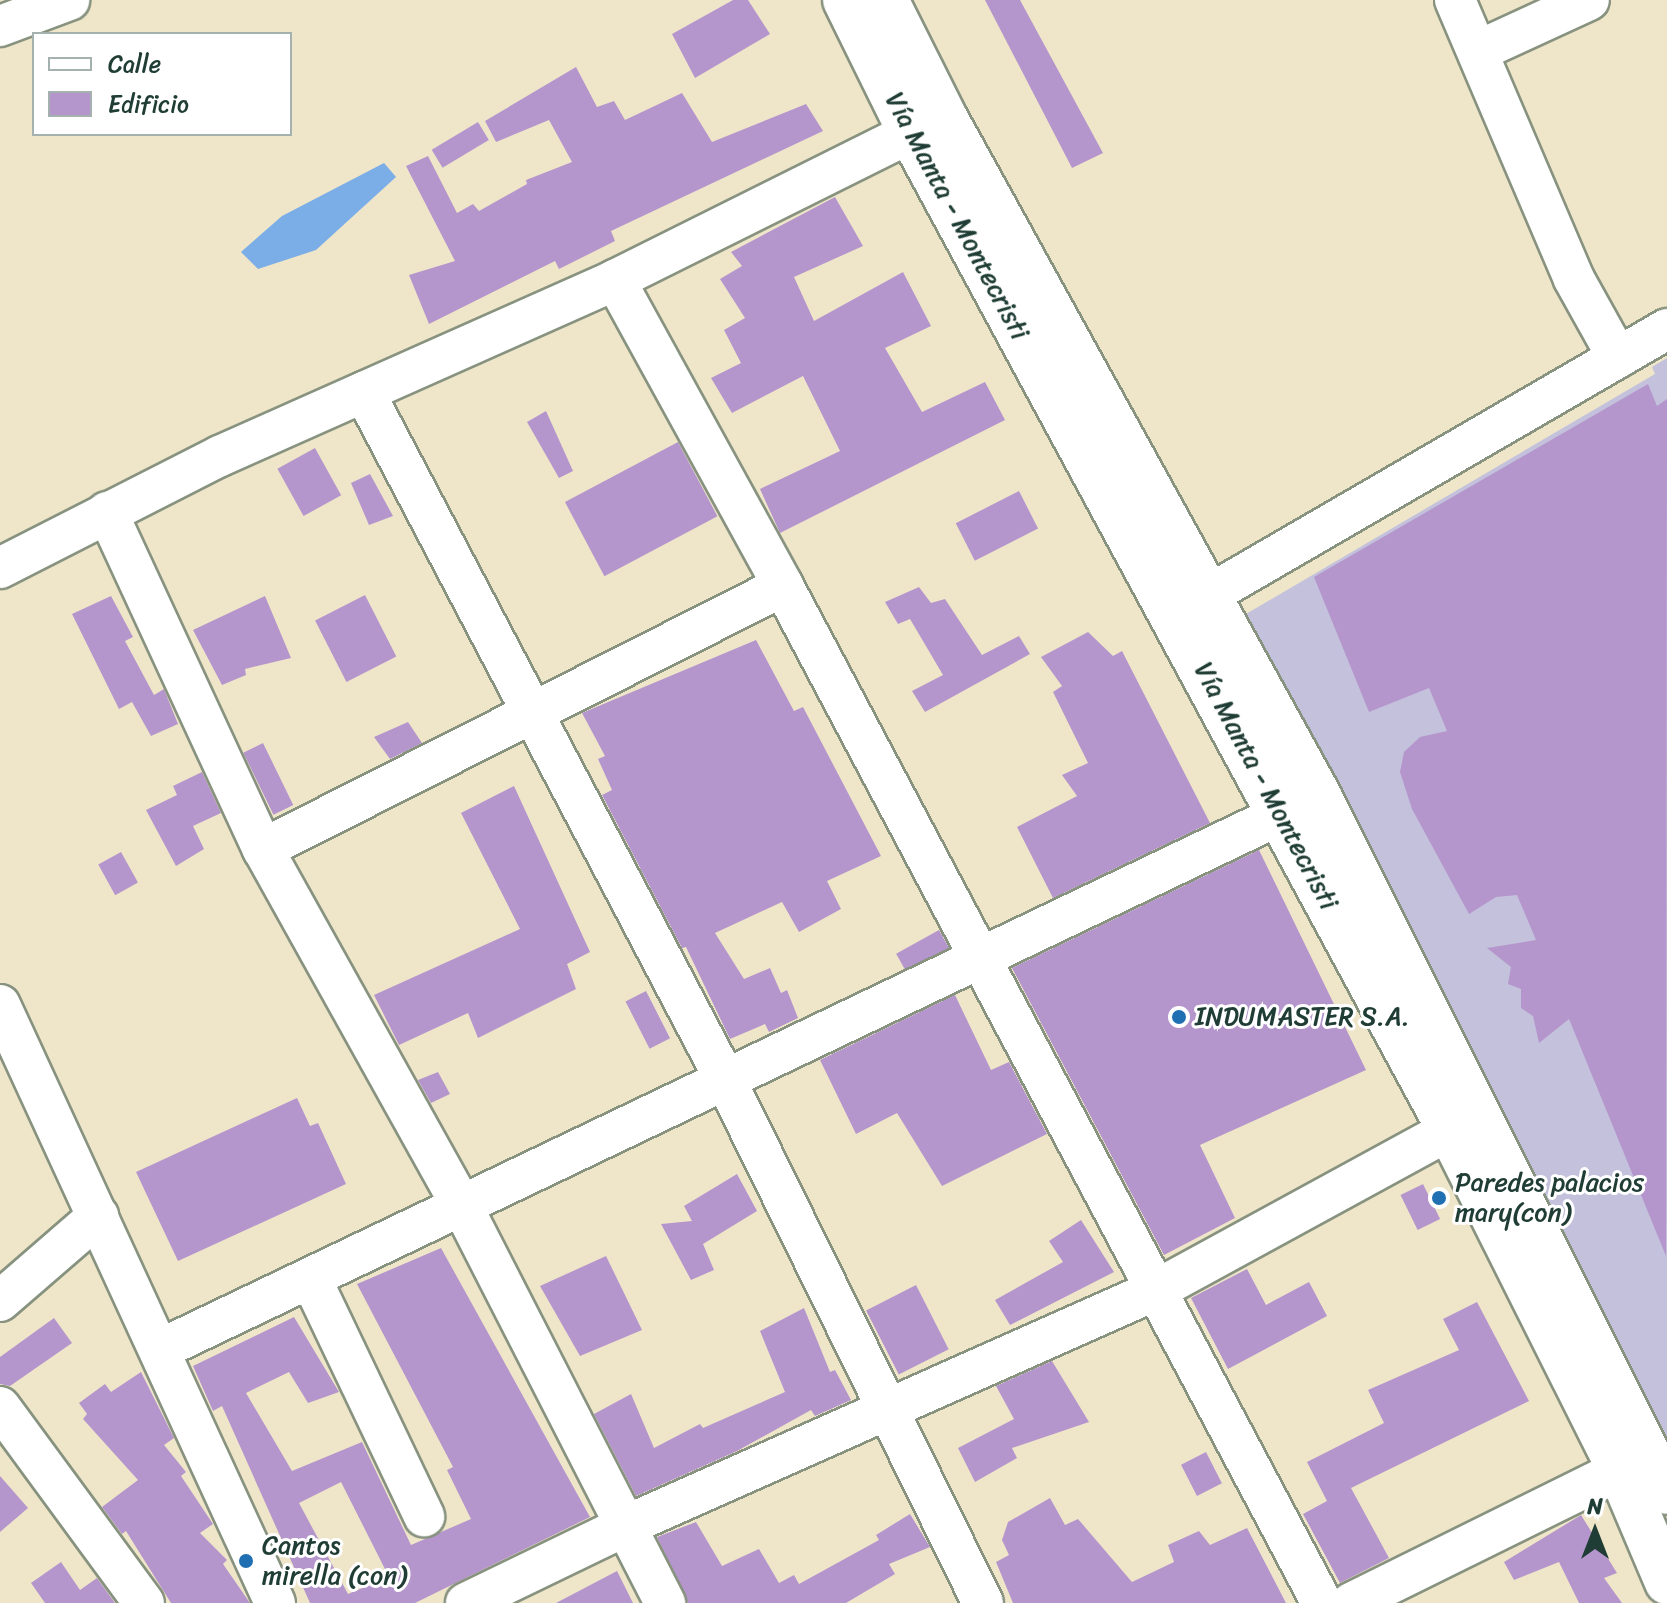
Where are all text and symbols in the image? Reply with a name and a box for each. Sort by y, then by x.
legend [32,32,292,136]
text: Calle [108,43,161,85]
text: Edificio [108,83,189,125]
street label: Vía Manta - Montecristi [879,88,1035,344]
street label: Vía Manta - Montecristi [1188,658,1344,914]
place label: INDUMASTER S.A. [1195,1001,1410,1033]
marker: INDUMASTER S.A. [1170,1008,1188,1026]
place label: Paredes palacios mary(con) [1455,1167,1644,1228]
marker: Paredes palacios mary(con) [1430,1189,1448,1207]
text: N [1587,1487,1603,1526]
north arrow [1555,1491,1635,1571]
place label: Cantos mirella (con) [262,1530,406,1592]
marker: Cantos mirella (con) [237,1552,255,1570]

